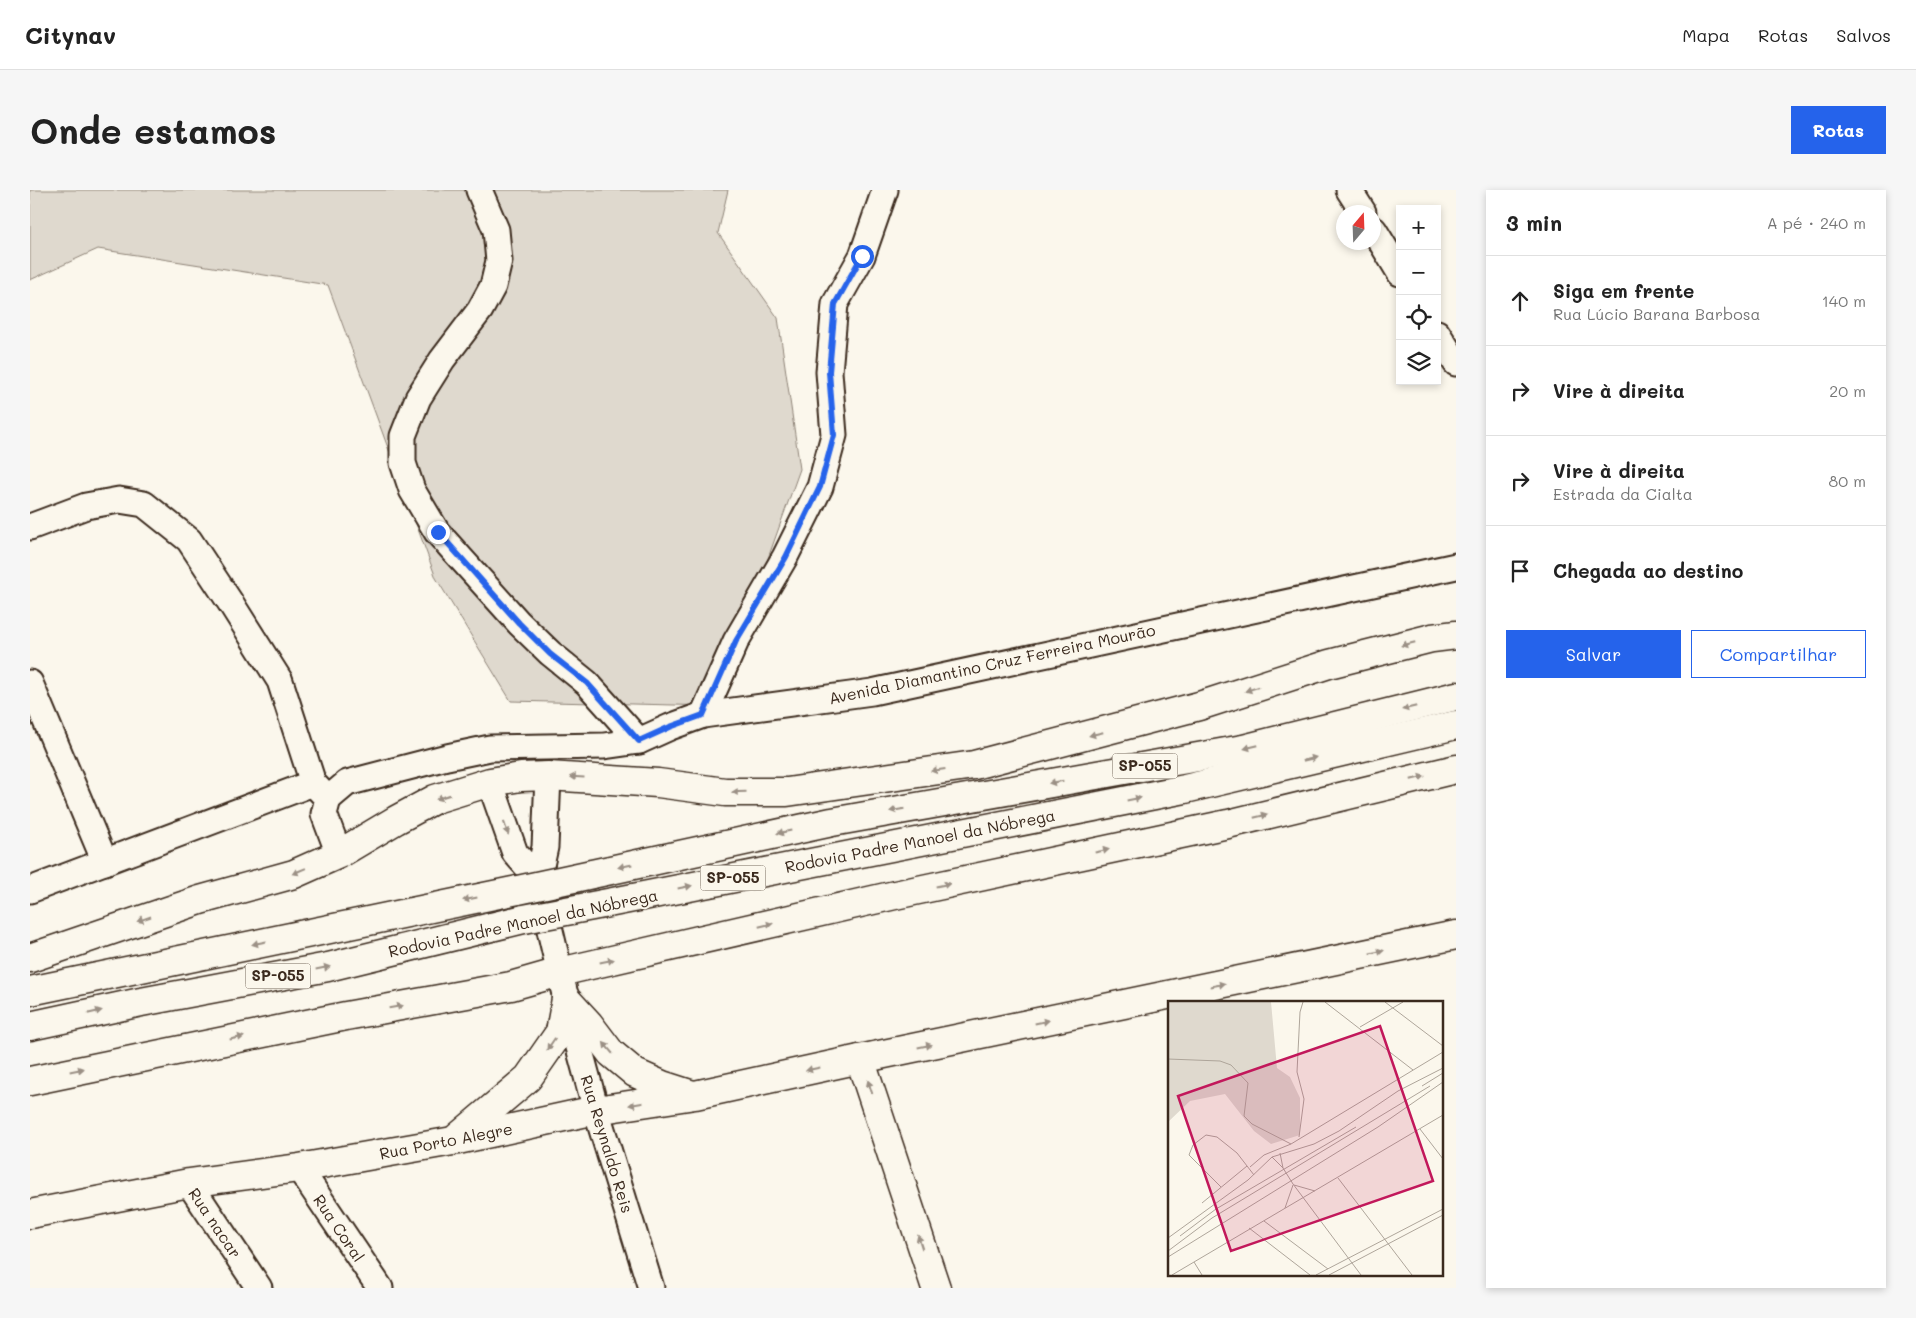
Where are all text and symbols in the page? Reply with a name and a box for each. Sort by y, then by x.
text: Citynav [25,19,116,50]
text: Mapa [1682,23,1730,47]
text: Rotas [1758,23,1808,47]
text: Salvos [1836,23,1891,47]
button: Rotas [1791,106,1886,154]
text: Onde estamos [30,107,276,153]
north arrow [1336,205,1381,250]
map controls [1396,205,1441,385]
button: + [1396,205,1441,250]
text: 3 min [1506,209,1562,236]
text: A pé · 240 m [1767,212,1866,233]
route start [851,245,874,268]
button: − [1396,250,1441,295]
text: Siga em frente [1553,278,1694,303]
icon: ahead [1506,287,1534,315]
text: 140 m [1822,290,1866,311]
button: locate [1396,295,1441,340]
text: Rua Lúcio Barana Barbosa [1553,303,1760,324]
button: layers [1396,340,1441,385]
icon: right [1506,377,1534,405]
text: Vire à direita [1553,378,1685,403]
text: 20 m [1829,380,1866,401]
text: Vire à direita [1553,458,1685,483]
icon: right [1506,467,1534,495]
text: 80 m [1829,470,1866,491]
text: Estrada da Cialta [1553,483,1693,504]
route end [427,521,450,544]
icon: arrive [1506,557,1534,585]
text: Chegada ao destino [1553,558,1743,583]
street label: Avenida Diamantino Cruz Ferreira Mourão [827,619,1157,708]
button: Salvar [1506,630,1681,678]
button: Compartilhar [1691,630,1866,678]
one-way arrow [1401,640,1416,648]
one-way arrow [1244,685,1259,693]
one-way arrow [1401,704,1416,712]
one-way arrow [1088,730,1104,738]
one-way arrow [1243,743,1258,751]
road number: SP-055 [1112,754,1178,778]
one-way arrow [1302,755,1317,763]
one-way arrow [929,766,945,774]
one-way arrow [569,773,585,781]
one-way arrow [1411,774,1426,782]
one-way arrow [1048,778,1064,786]
one-way arrow [730,788,746,796]
one-way arrow [435,793,450,801]
one-way arrow [1127,795,1142,803]
street label: Rodovia Padre Manoel da Nóbrega [783,804,1057,877]
one-way arrow [888,807,904,815]
one-way arrow [1253,812,1268,820]
one-way arrow [502,821,510,836]
one-way arrow [777,828,792,836]
one-way arrow [1094,847,1109,855]
one-way arrow [617,863,633,871]
road number: SP-055 [700,866,766,890]
one-way arrow [292,868,306,876]
one-way arrow [935,881,950,889]
one-way arrow [678,883,694,891]
street label: Rodovia Padre Manoel da Nóbrega [386,884,659,961]
one-way arrow [462,896,478,904]
one-way arrow [136,916,151,924]
one-way arrow [758,921,773,929]
one-way arrow [251,939,267,947]
one-way arrow [1370,947,1386,955]
one-way arrow [600,957,615,965]
road number: SP-055 [246,964,310,988]
one-way arrow [315,964,331,972]
one-way arrow [1210,981,1226,989]
inset map [1168,1001,1444,1276]
one-way arrow [389,1003,404,1011]
one-way arrow [87,1008,102,1016]
one-way arrow [1034,1018,1049,1026]
one-way arrow [229,1034,244,1042]
one-way arrow [546,1038,556,1051]
one-way arrow [603,1042,614,1054]
one-way arrow [918,1042,933,1050]
one-way arrow [70,1066,85,1074]
one-way arrow [804,1066,820,1074]
street label: Rua Reynaldo Reis [577,1072,638,1215]
one-way arrow [865,1080,873,1095]
one-way arrow [628,1101,644,1109]
street label: Rua Porto Alegre [378,1117,514,1164]
street label: Rua nacar [184,1184,247,1262]
street label: Rua Coral [309,1190,370,1266]
one-way arrow [916,1234,924,1249]

